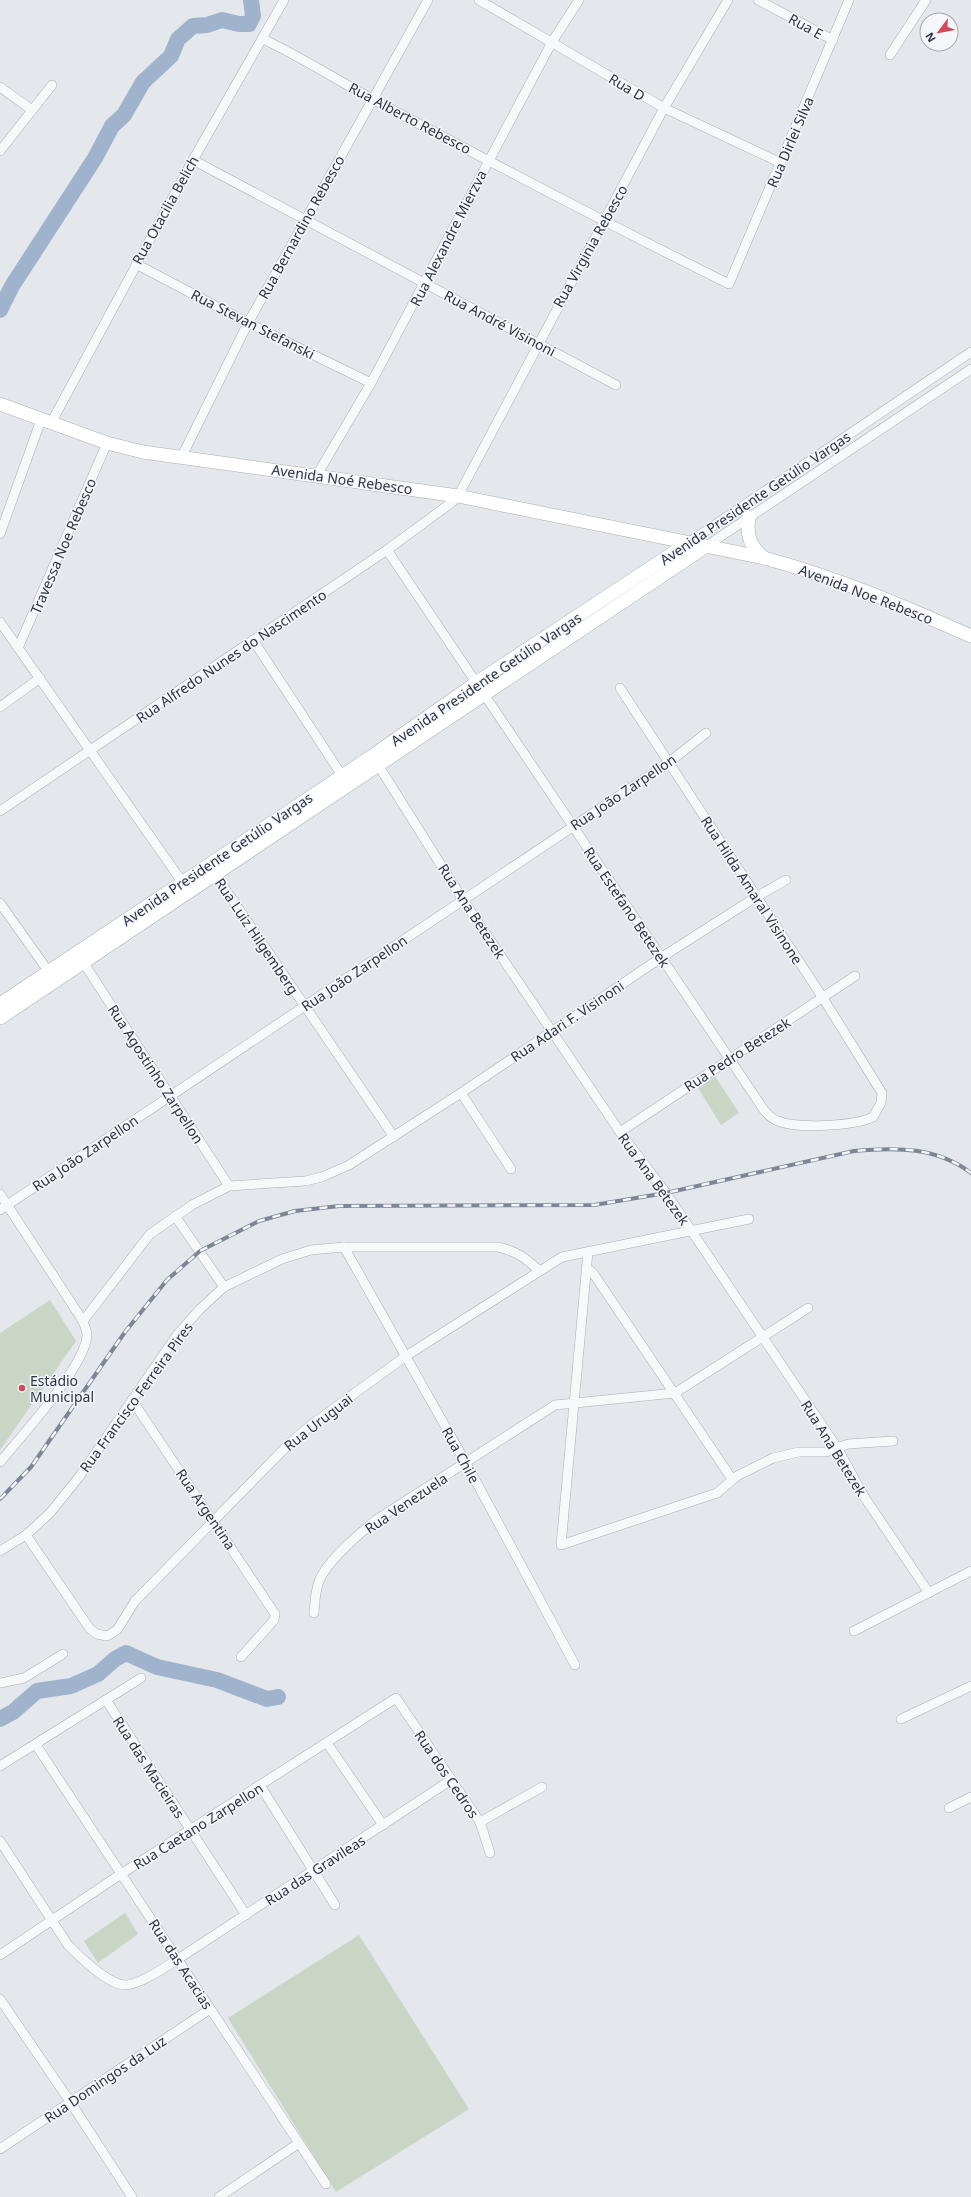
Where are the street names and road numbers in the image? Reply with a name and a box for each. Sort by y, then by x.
street label: Rua E [785,9,827,43]
street label: Rua D [605,69,649,105]
street label: Rua Alberto Rebesco [346,78,474,158]
street label: Rua Dirlei Silva [762,94,818,190]
street label: Rua Otacilia Belich [127,152,203,268]
street label: Rua Bernardino Rebesco [254,152,348,302]
street label: Rua Alexandre Mierzva [405,167,491,309]
street label: Rua Virginia Rebesco [548,181,632,311]
street label: Rua Stevan Stefanski [188,285,318,363]
street label: Rua André Visinoni [441,286,559,360]
street label: Avenida Presidente Getúlio Vargas [656,427,854,569]
street label: Avenida Noé Rebesco [270,460,414,498]
street label: Travessa Noe Rebesco [26,475,100,617]
street label: Avenida Noe Rebesco [796,560,936,628]
street label: Rua Alfredo Nunes do Nascimento [132,585,330,727]
street label: Avenida Presidente Getúlio Vargas [387,608,585,750]
street label: Rua João Zarpellon [566,750,680,834]
street label: Avenida Presidente Getúlio Vargas [118,788,316,930]
street label: Rua Hilda Amaral Visinone [697,812,807,968]
street label: Rua Estefano Betezek [580,843,675,971]
street label: Rua Ana Betezek [434,860,510,963]
street label: Rua Luiz Hilgemberg [211,874,303,998]
street label: Rua João Zarpellon [297,931,411,1015]
street label: Rua Adari F. Visinoni [507,976,627,1066]
street label: Rua Agostinho Zarpellon [104,1001,208,1147]
street label: Rua Pedro Betezek [680,1012,794,1096]
street label: Rua João Zarpellon [28,1111,142,1195]
street label: Rua Ana Betezek [614,1129,694,1229]
street label: Rua Francisco Ferreira Pires [75,1318,197,1476]
street label: Rua Uruguai [280,1389,356,1455]
street label: Rua Ana Betezek [797,1396,871,1500]
street label: Rua Chile [438,1424,484,1487]
street label: Rua Argentina [172,1465,240,1553]
street label: Rua Venezuela [361,1468,451,1538]
street label: Rua das Macieiras [109,1712,189,1822]
street label: Rua dos Cedros [411,1726,484,1822]
street label: Rua Caetano Zarpellon [130,1778,266,1874]
street label: Rua das Gravileas [261,1830,369,1910]
street label: Rua das Acacias [145,1915,217,2013]
street label: Rua Domingos da Luz [40,2031,170,2127]

